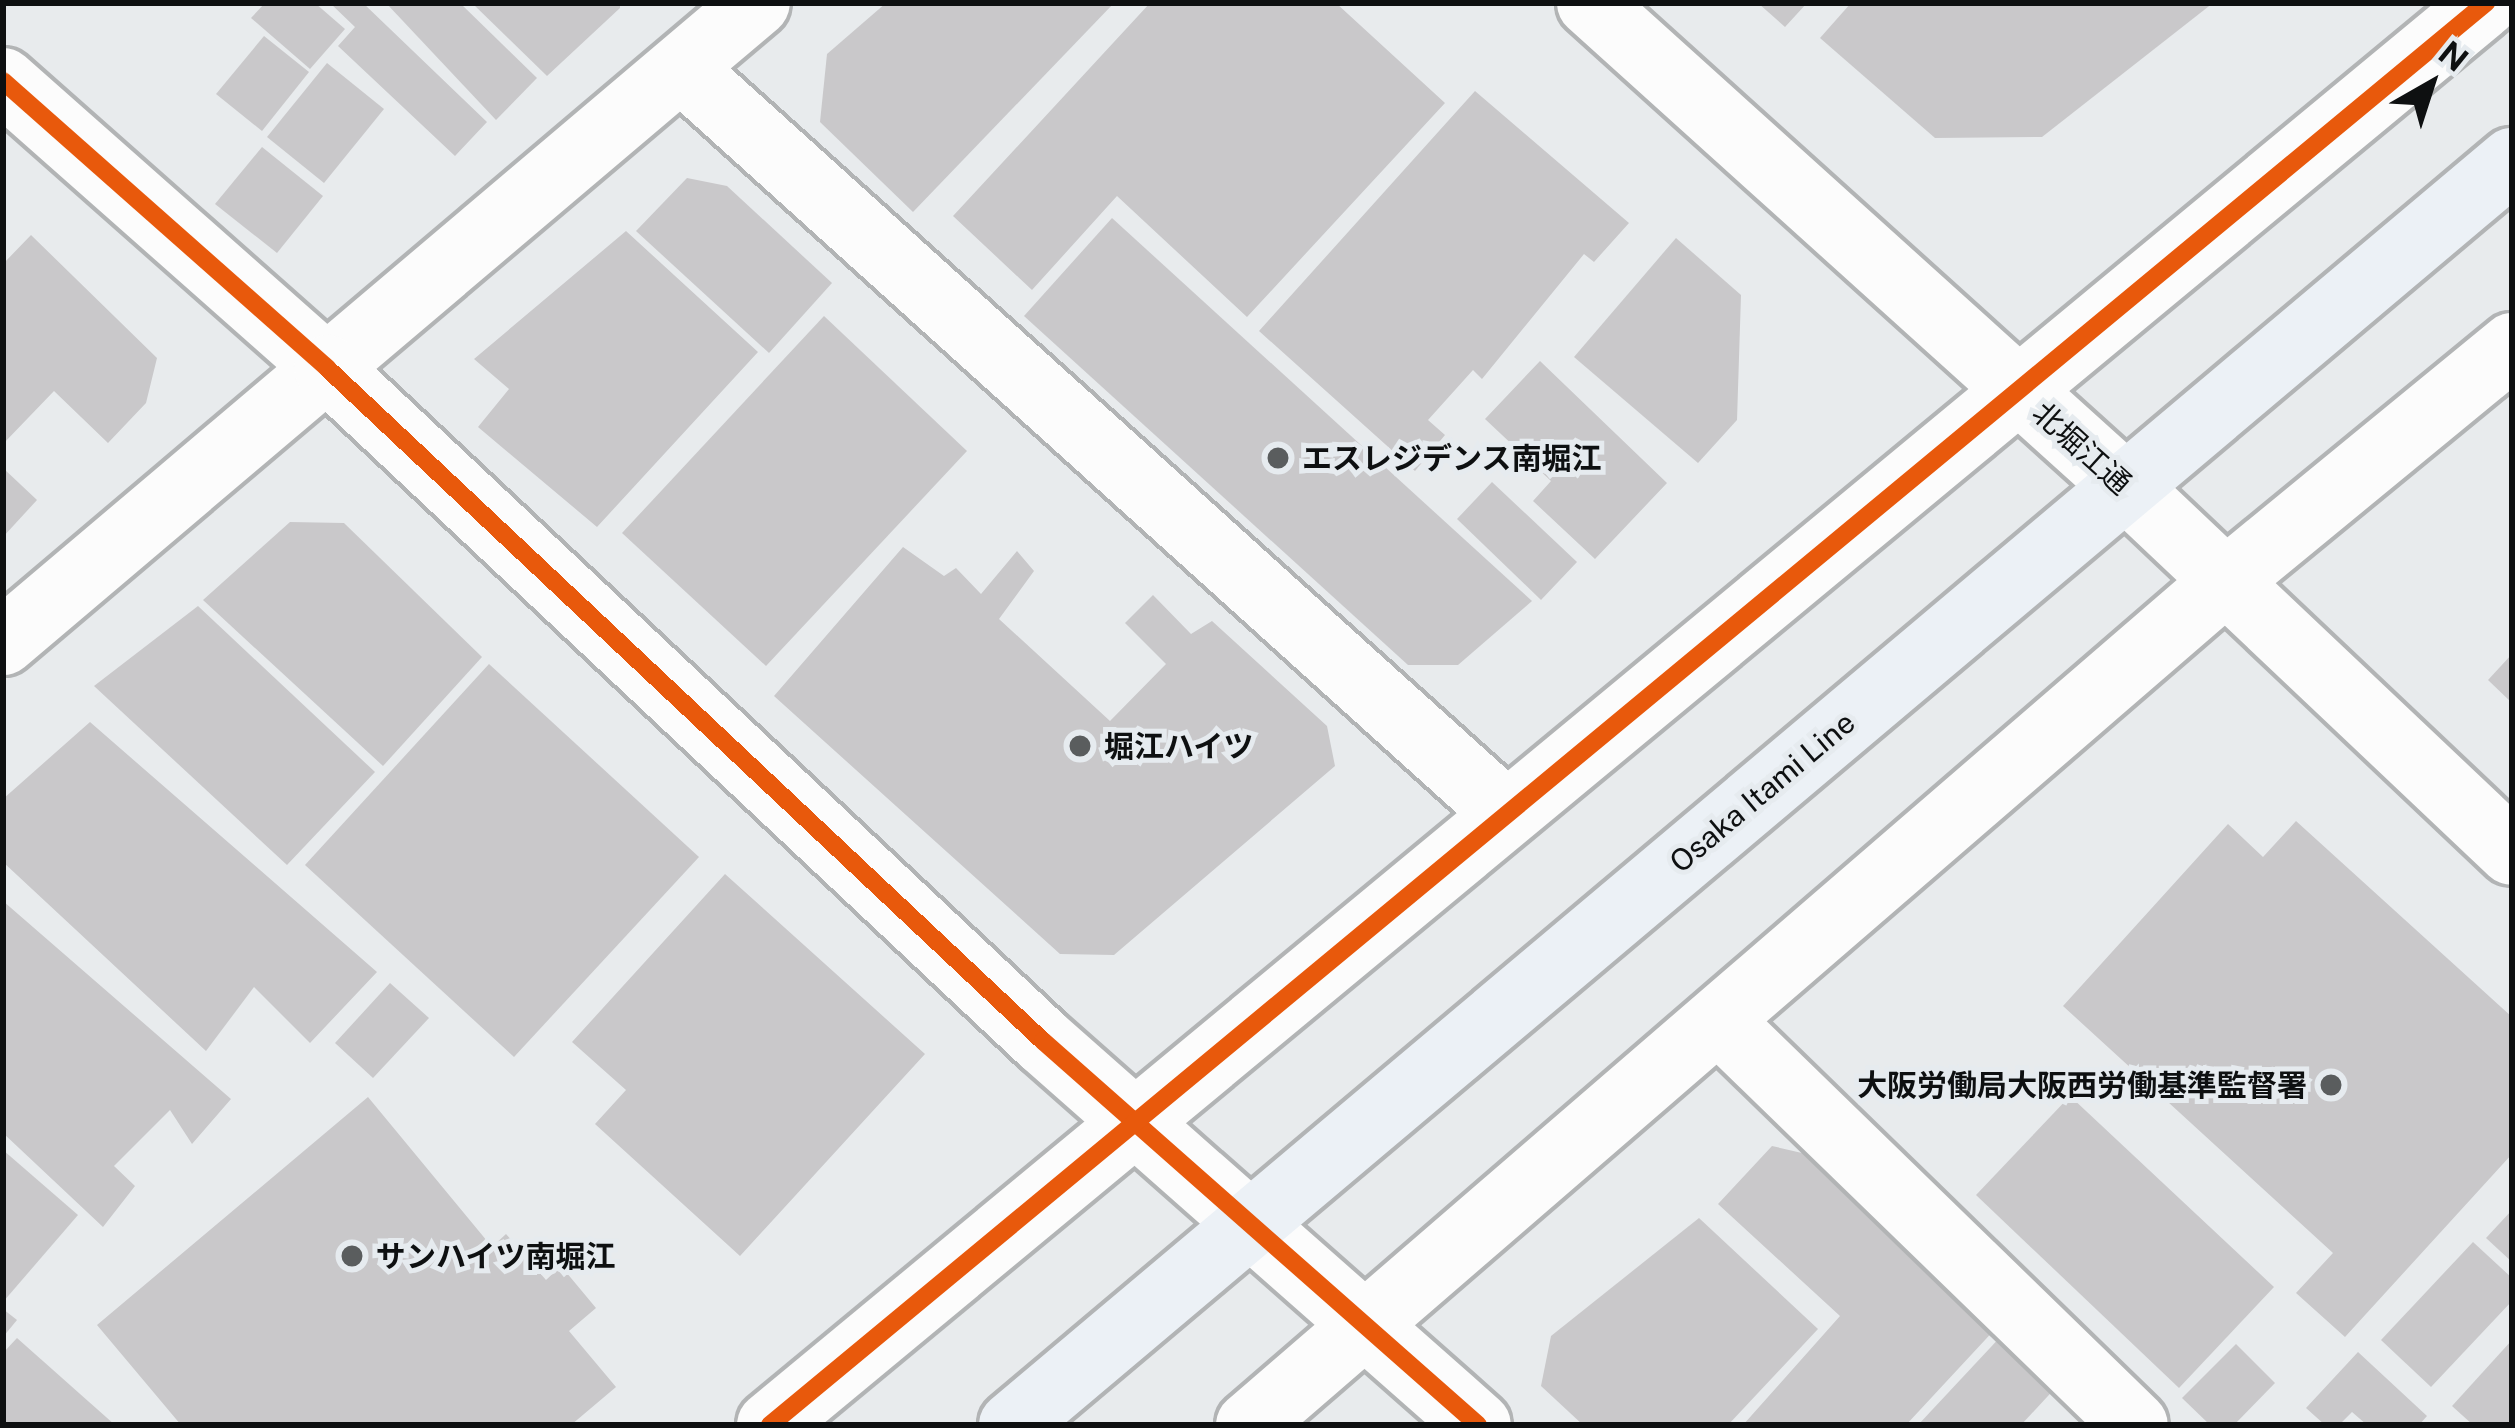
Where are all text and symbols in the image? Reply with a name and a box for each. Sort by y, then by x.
north arrow [2371,24,2491,144]
text: N [2432,33,2476,79]
street label: 北堀江通 [2025,394,2139,502]
place label: エスレジデンス南堀江 [1302,440,1602,476]
marker: エスレジデンス南堀江 [1265,445,1291,471]
street label: Osaka Itami Line [1662,704,1862,880]
place label: 堀江ハイツ [1104,728,1254,764]
marker: 堀江ハイツ [1067,733,1093,759]
place label: 大阪労働局大阪西労働基準監督署 [1857,1067,2307,1103]
marker: 大阪労働局大阪西労働基準監督署 [2318,1072,2344,1098]
place label: サンハイツ南堀江 [376,1238,616,1274]
marker: サンハイツ南堀江 [339,1243,365,1269]

